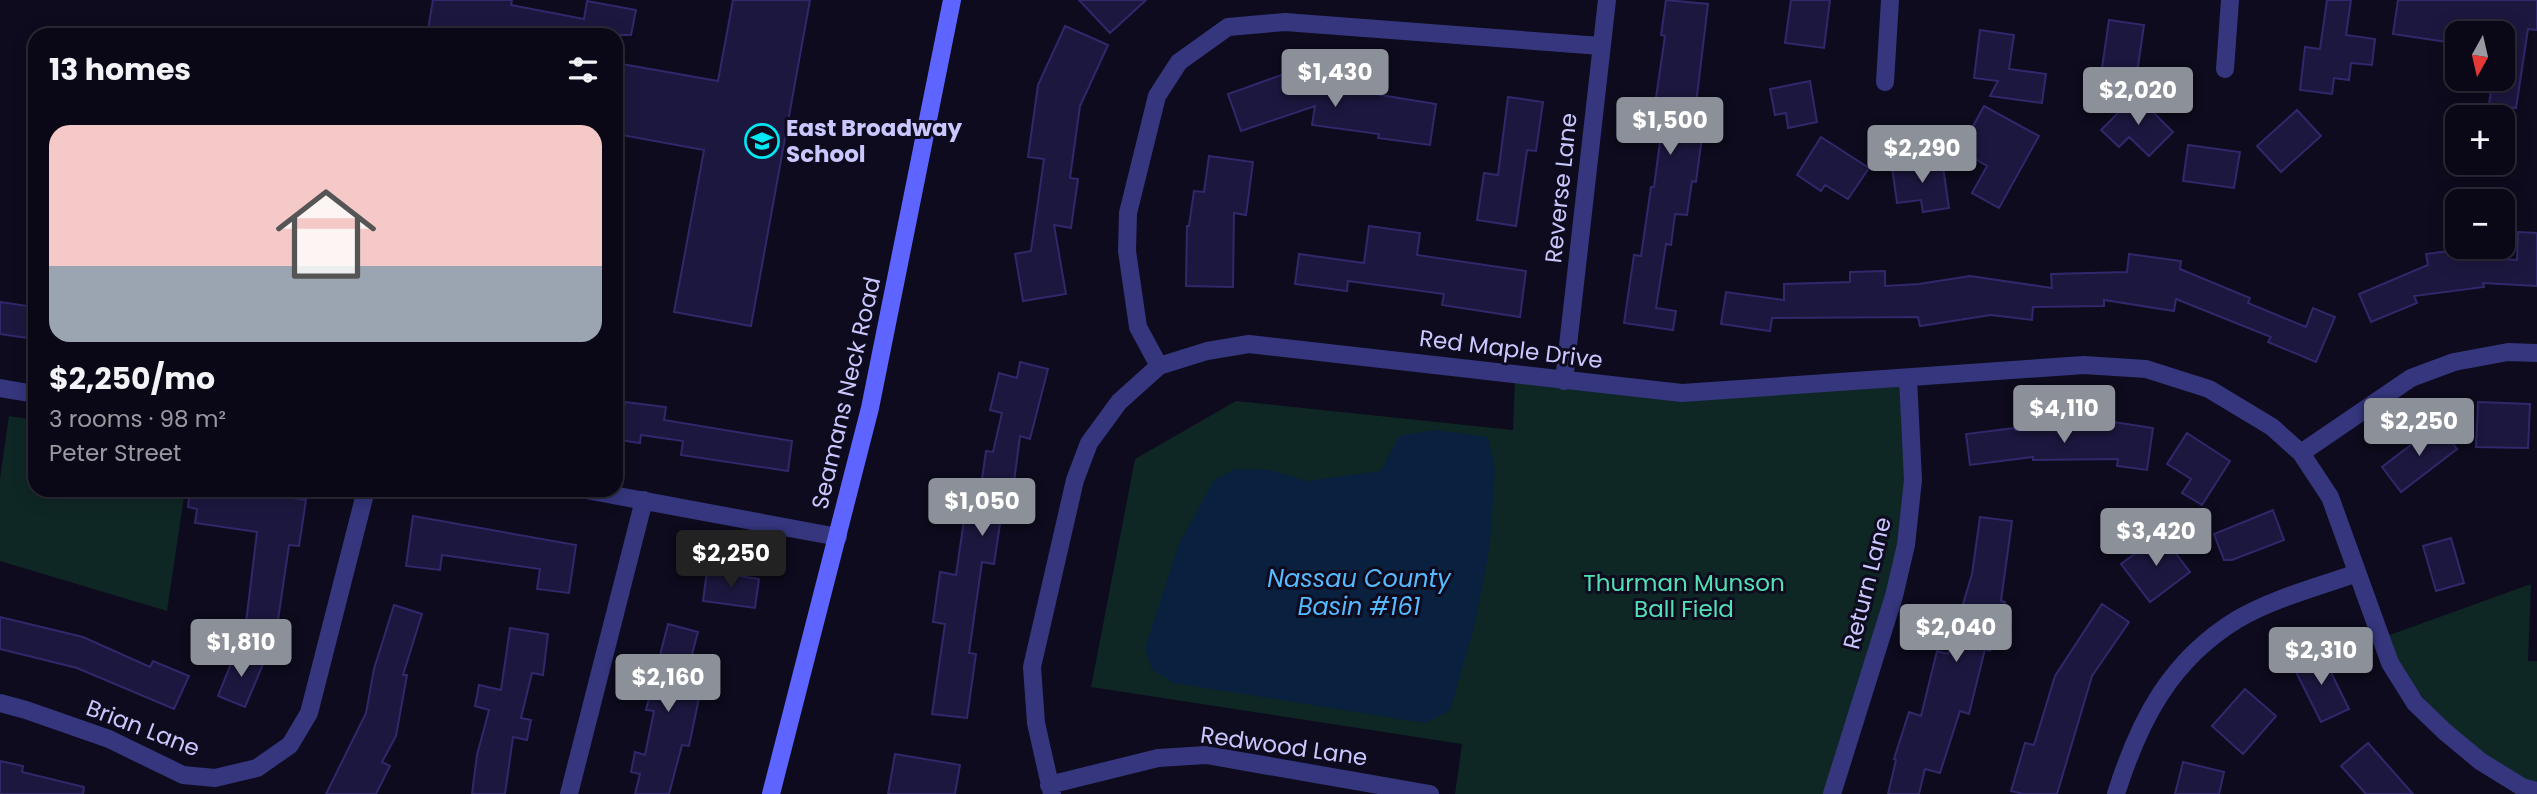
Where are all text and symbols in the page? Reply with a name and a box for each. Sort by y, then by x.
north arrow [2445,21,2515,91]
map controls [2445,21,2515,259]
text: 13 homes [49,48,191,91]
pin: $1,430 [1278,50,1392,109]
icon: filters [564,51,602,89]
text: $1,430 [1298,56,1372,88]
pin: $2,020 [2081,68,2195,127]
text: $2,020 [2099,74,2177,106]
pin: $1,500 [1613,97,1727,157]
text: $1,500 [1632,104,1708,136]
button: + [2445,105,2515,175]
street label: Reverse Lane [1537,111,1585,265]
place label: East Broadway School [786,112,963,170]
school or university icon: East Broadway School [743,122,781,160]
pin: $2,290 [1865,125,1979,185]
text: $2,290 [1883,132,1961,164]
icon: home [263,171,389,297]
button: − [2445,189,2515,259]
street label: Seamans Neck Road [804,274,888,512]
street label: Red Maple Drive [1417,322,1605,376]
text: $2,250/mo [49,357,215,400]
pin: $4,110 [2007,386,2121,445]
text: $4,110 [2029,392,2099,424]
pin: $2,250 [2362,398,2476,458]
text: 3 rooms · 98 m² [49,403,226,435]
text: $2,250 [2380,405,2458,437]
text: Peter Street [49,437,181,469]
pin: $1,050 [925,478,1039,538]
text: $1,050 [944,485,1020,517]
pin: $3,420 [2099,508,2213,568]
street label: Return Lane [1835,514,1899,652]
text: $3,420 [2116,515,2196,547]
pin: $2,250 [674,530,788,590]
text: $2,250 [692,537,770,569]
water label: Nassau County Basin #161 [1267,562,1452,623]
park label: Thurman Munson Ball Field [1583,567,1785,625]
pin: $2,040 [1899,604,2013,664]
text: $2,040 [1916,611,1996,643]
pin: $1,810 [184,620,298,679]
text: $1,810 [207,626,275,658]
pin: $2,310 [2264,628,2378,687]
text: $2,310 [2285,634,2357,666]
pin: $2,160 [611,654,725,714]
text: $2,160 [631,661,705,693]
street label: Brian Lane [82,692,204,764]
street label: Redwood Lane [1198,718,1370,774]

